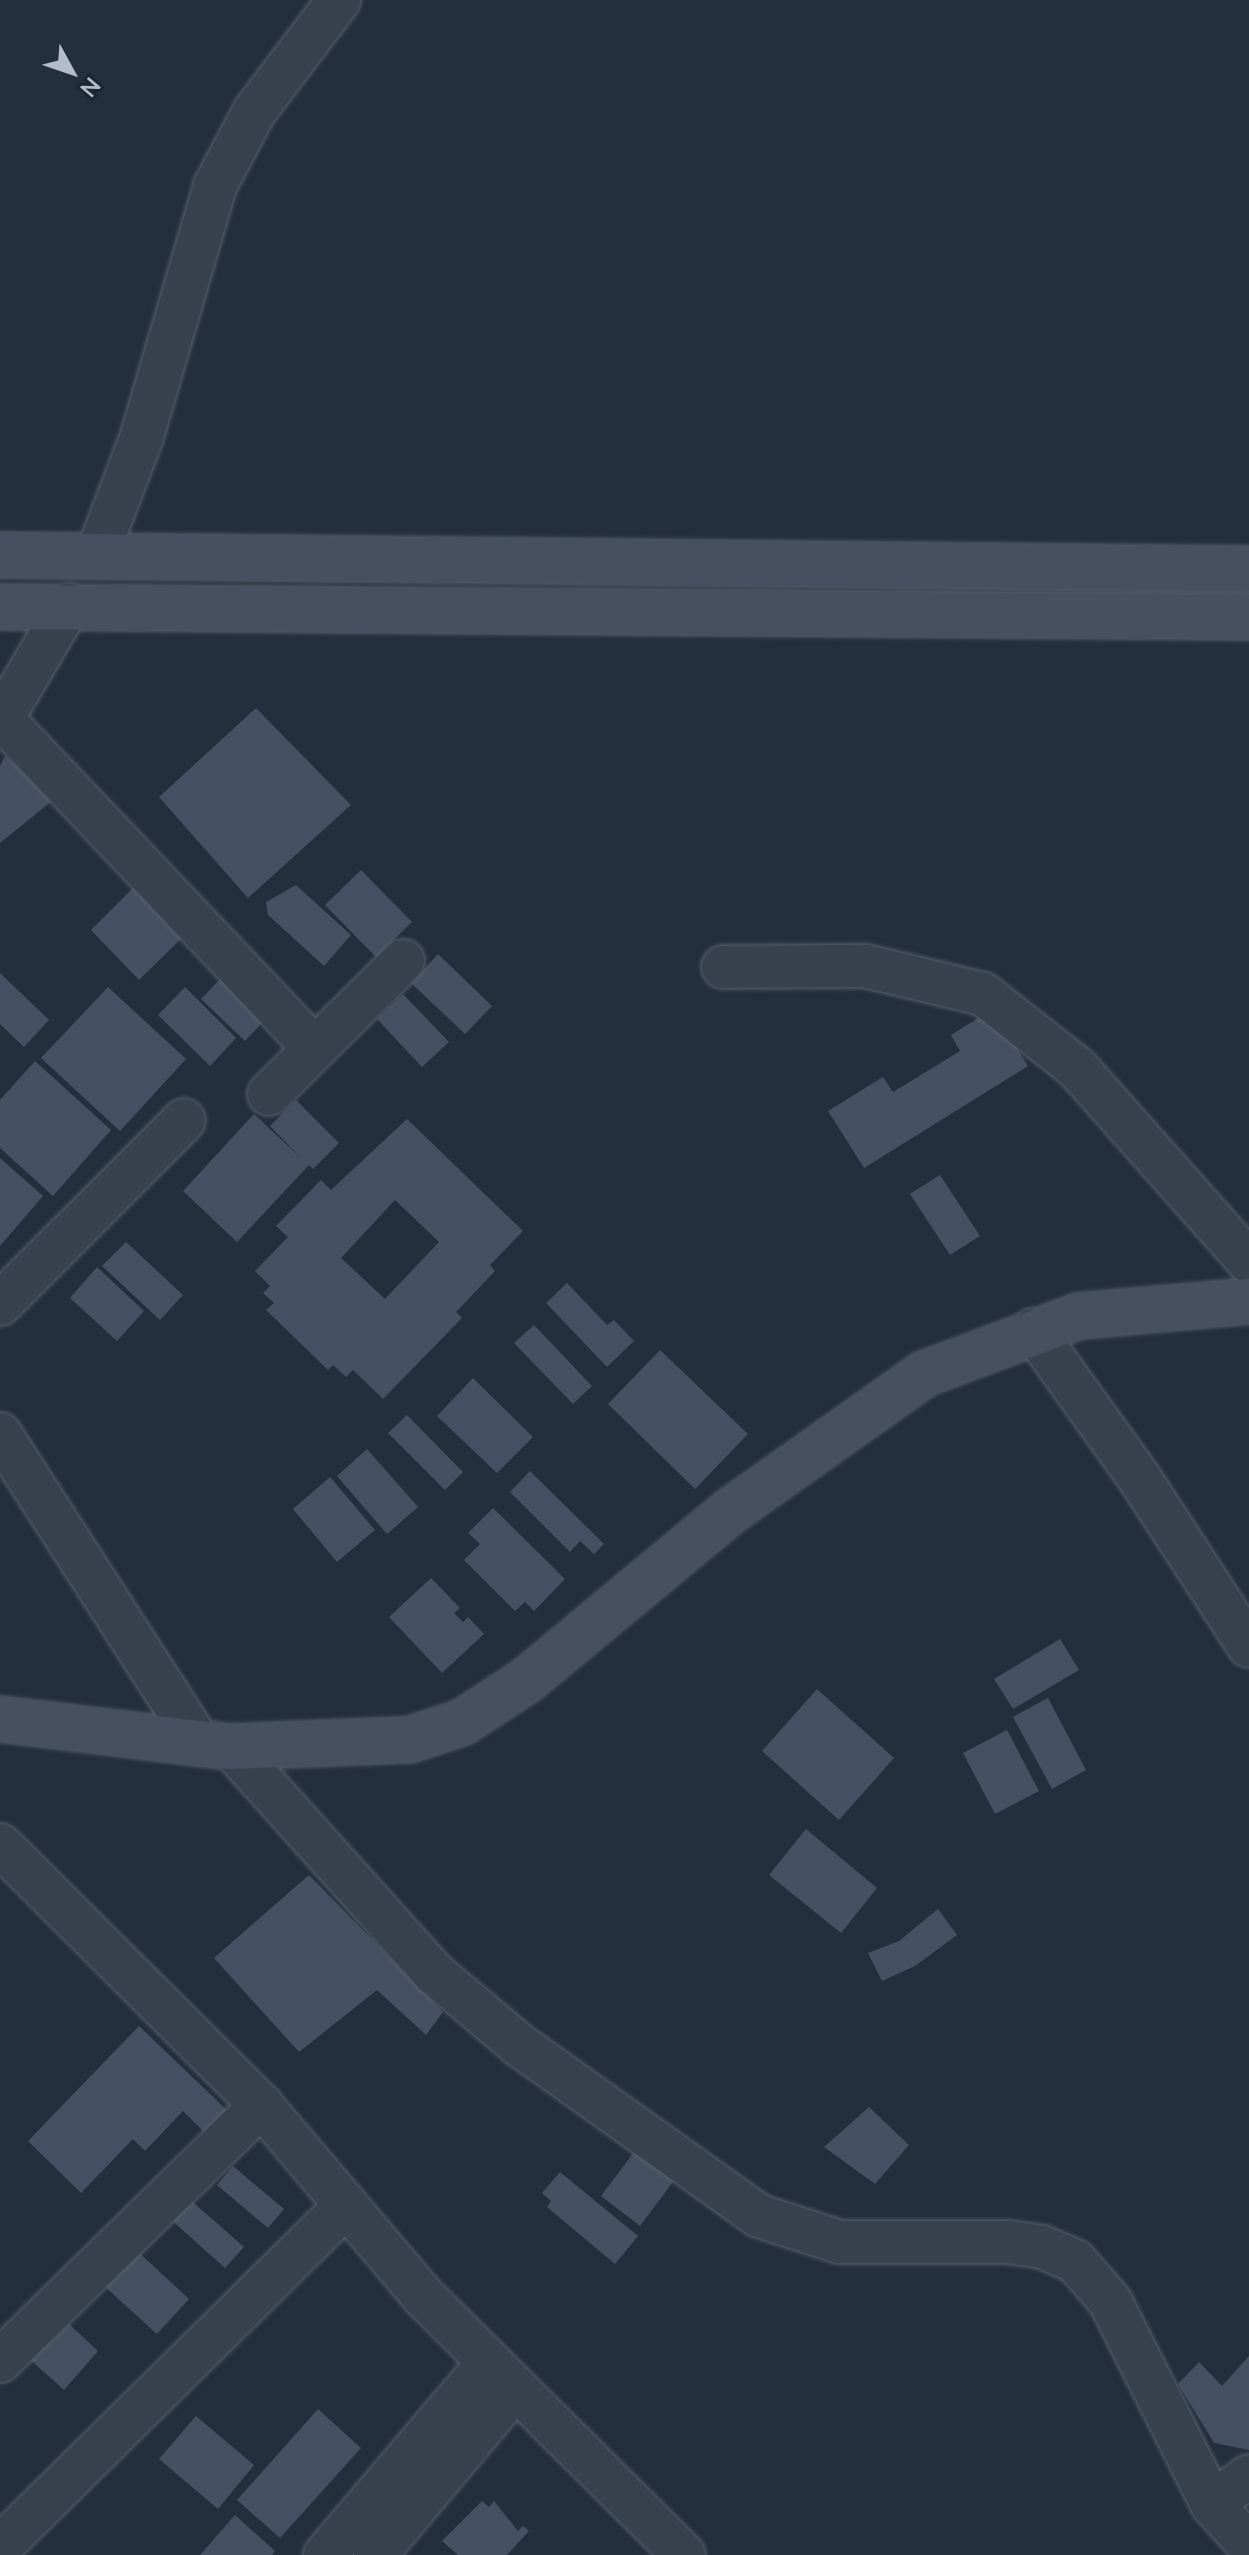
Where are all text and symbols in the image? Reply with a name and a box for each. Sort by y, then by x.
north arrow [32,32,112,112]
text: N [75,73,107,103]

